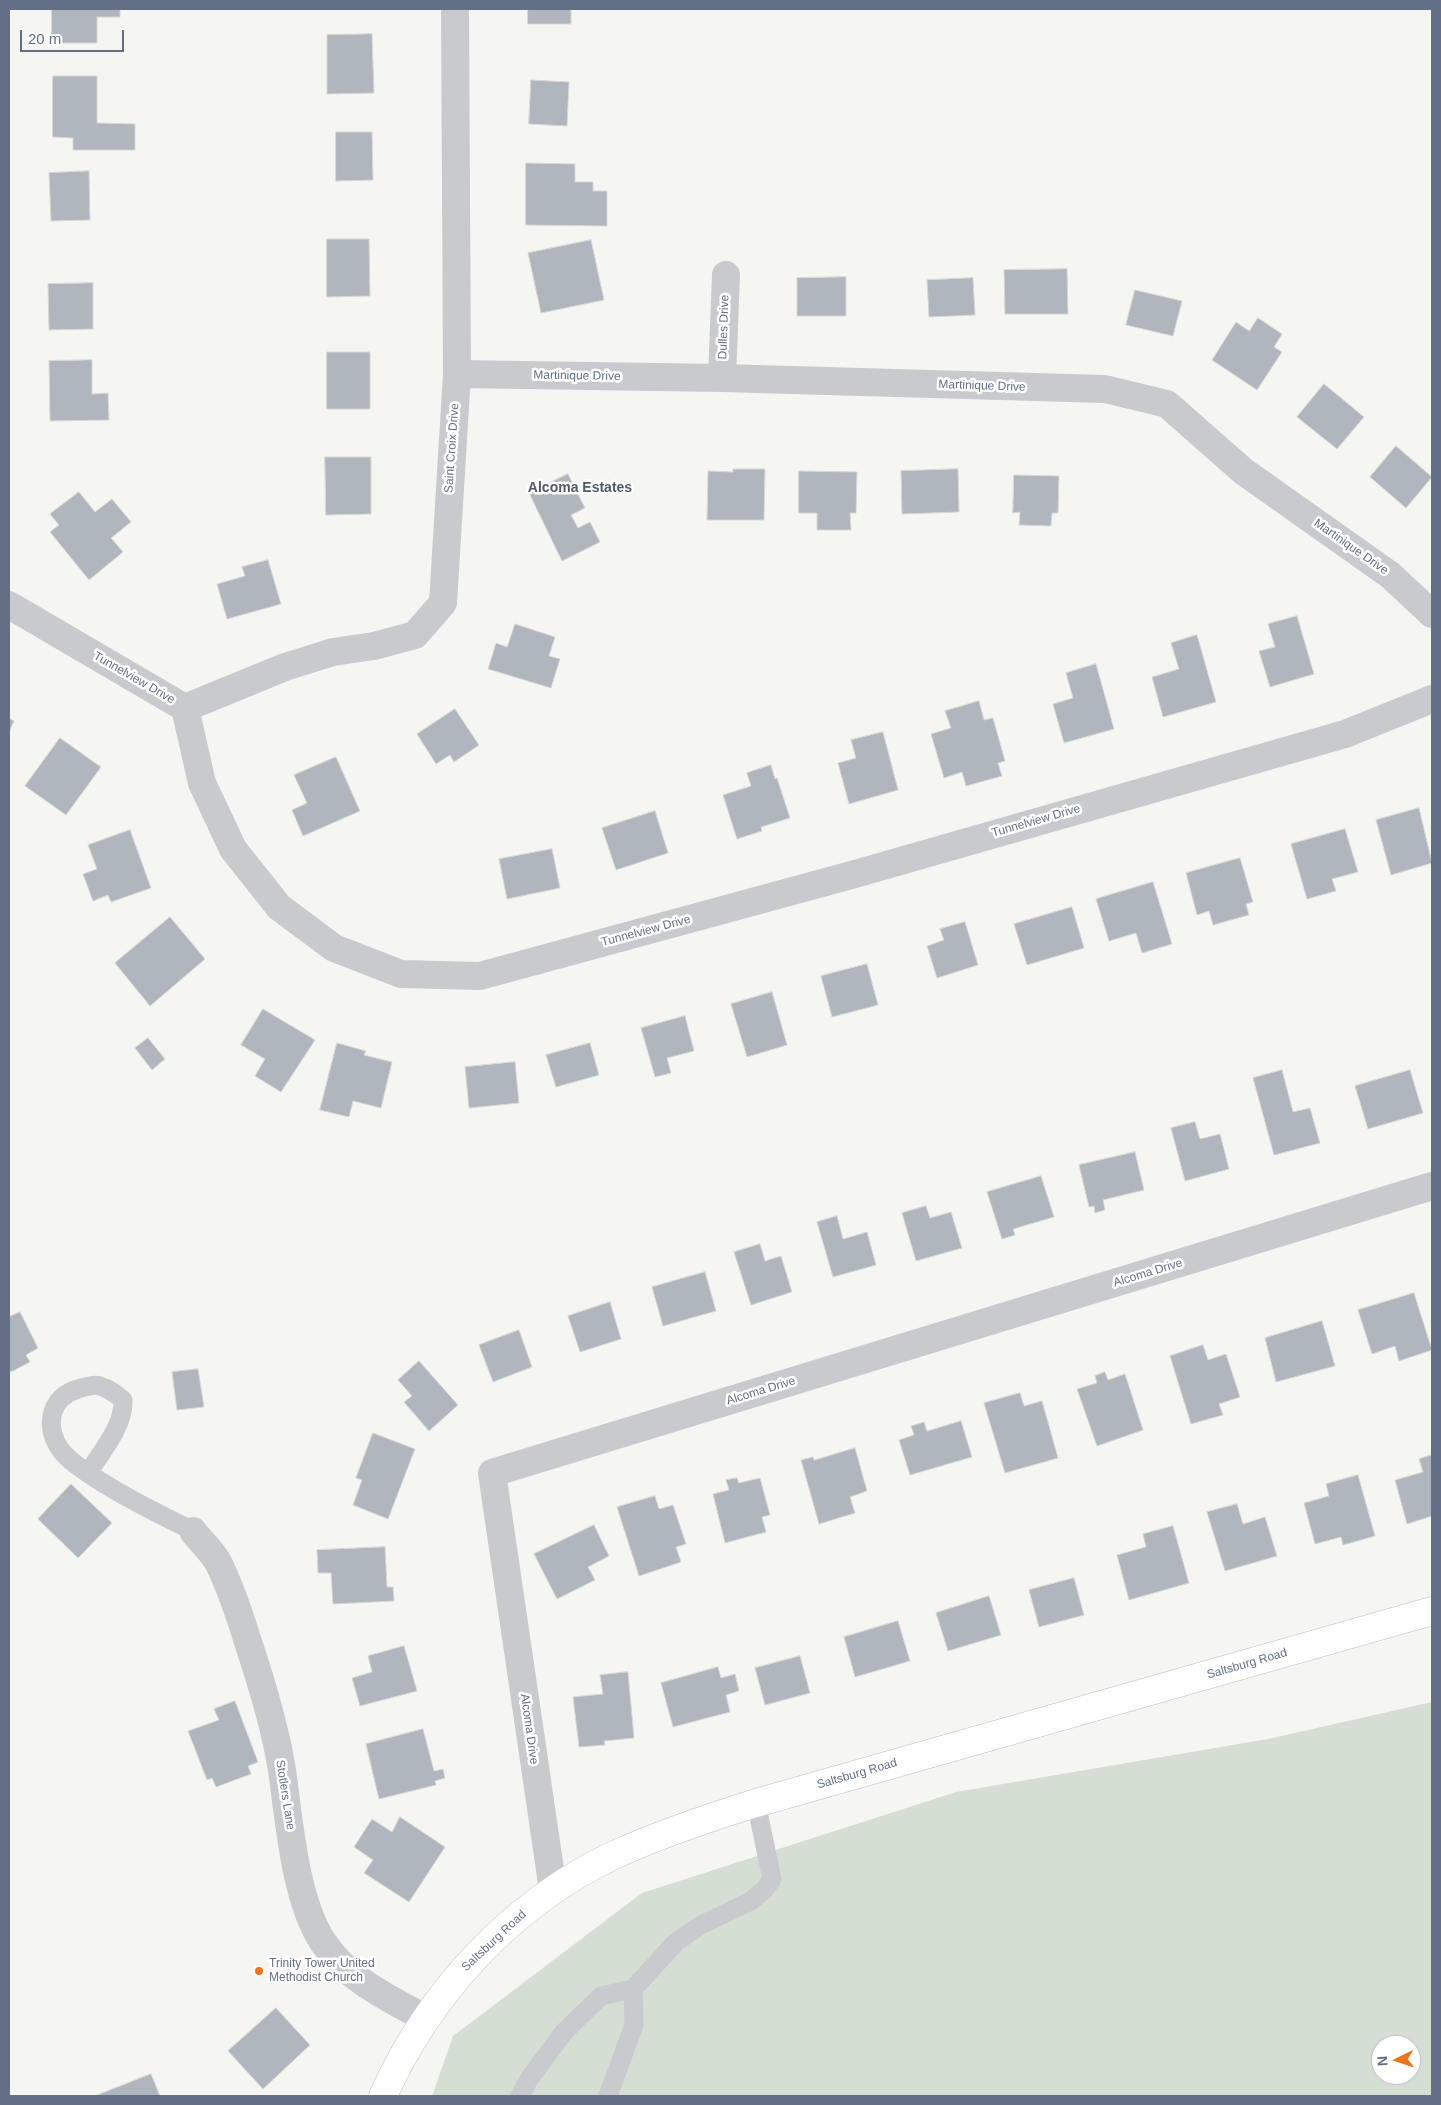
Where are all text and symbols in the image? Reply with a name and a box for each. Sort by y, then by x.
scale bar [22,20,126,52]
text: 20 m [28,30,61,47]
street label: Dulles Drive [716,294,732,360]
street label: Martinique Drive [533,368,621,384]
street label: Martinique Drive [938,377,1026,395]
street label: Saint Croix Drive [442,403,462,493]
district label: Alcoma Estates [528,480,632,496]
street label: Martinique Drive [1311,516,1391,578]
street label: Tunnelview Drive [91,649,177,707]
street label: Tunnelview Drive [990,801,1082,841]
street label: Tunnelview Drive [600,912,692,950]
street label: Alcoma Drive [1112,1256,1184,1290]
street label: Alcoma Drive [725,1374,797,1408]
street label: Saltsburg Road [1205,1646,1289,1682]
street label: Alcoma Drive [517,1693,541,1765]
street label: Saltsburg Road [815,1756,899,1792]
street label: Stotlers Lane [272,1759,298,1831]
street label: Saltsburg Road [459,1908,529,1974]
place label: Trinity Tower United Methodist Church [269,1957,375,1985]
marker: Trinity Tower United Methodist Church [253,1965,265,1977]
north arrow [1371,2035,1421,2085]
text: N [1374,2055,1390,2067]

